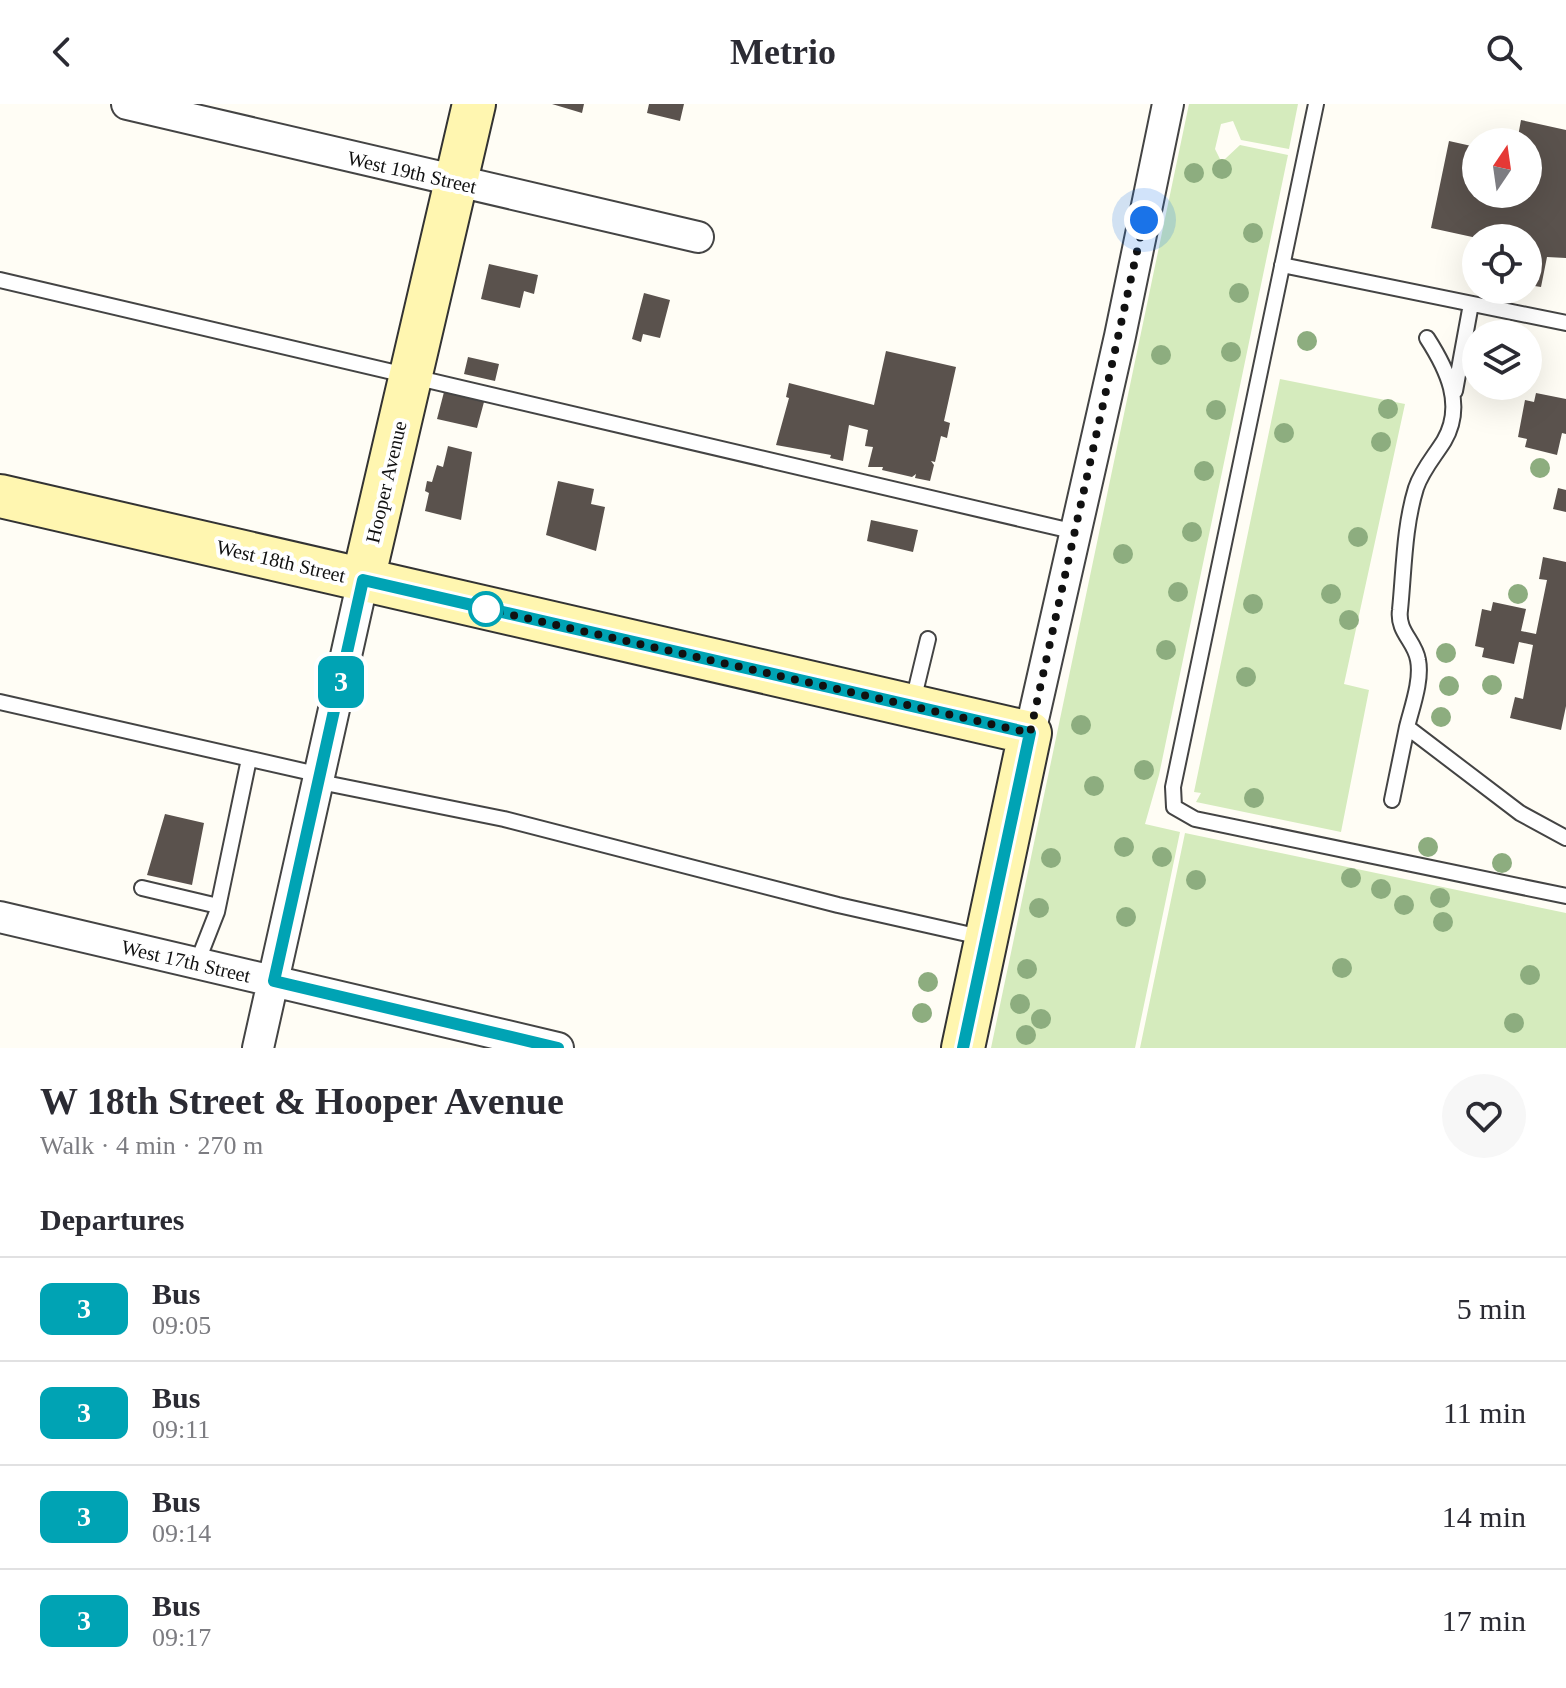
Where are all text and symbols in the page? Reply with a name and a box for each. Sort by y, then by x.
icon: back [40,30,84,74]
icon: search [1482,30,1526,74]
text: Metrio [730,32,836,72]
north arrow [1462,128,1542,208]
map controls [1462,128,1542,400]
street label: West 19th Street [345,146,479,198]
your location [1124,200,1164,240]
button: locate [1462,224,1542,304]
button: layers [1462,320,1542,400]
street label: Hooper Avenue [361,419,412,545]
street label: West 18th Street [214,535,348,587]
unlabelled marker [469,592,503,626]
line badge: 3 [315,656,367,708]
text: 3 [334,666,348,697]
street label: West 17th Street [119,935,253,987]
button: heart [1442,1074,1526,1158]
text: W 18th Street & Hooper Avenue [40,1080,564,1122]
text: Walk · 4 min · 270 m [40,1131,263,1160]
text: Departures [40,1203,184,1236]
text: Bus [152,1277,200,1310]
text: 5 min [1457,1292,1526,1325]
text: 3 [77,1293,91,1324]
text: 09:05 [152,1311,211,1340]
text: Bus [152,1381,200,1414]
text: 11 min [1443,1396,1526,1429]
text: 3 [77,1397,91,1428]
text: 09:11 [152,1415,210,1444]
text: Bus [152,1485,200,1518]
text: 14 min [1442,1500,1526,1533]
text: 3 [77,1501,91,1532]
text: 09:14 [152,1519,211,1548]
text: Bus [152,1589,200,1622]
text: 17 min [1442,1604,1526,1637]
text: 3 [77,1605,91,1636]
text: 09:17 [152,1623,211,1652]

